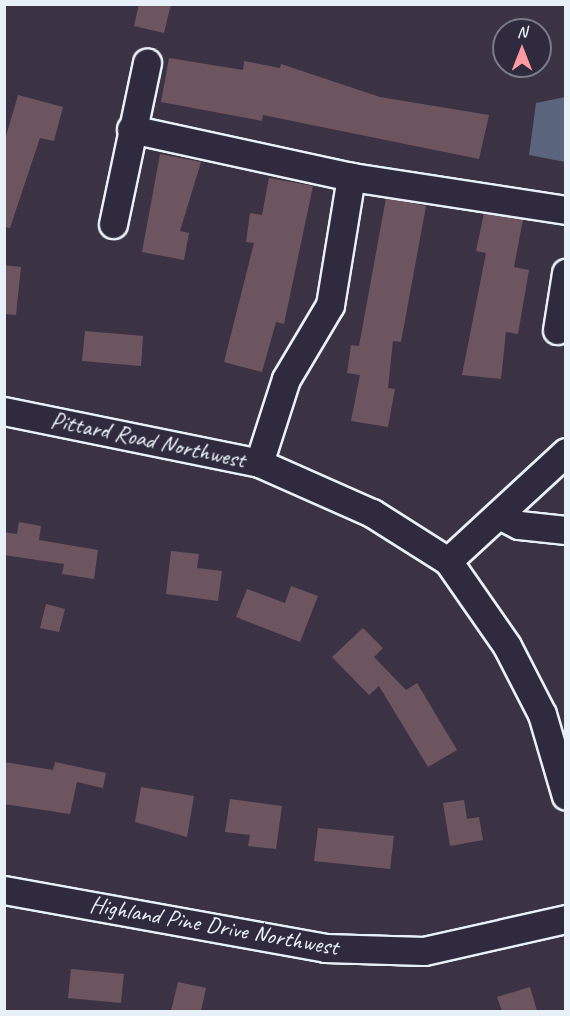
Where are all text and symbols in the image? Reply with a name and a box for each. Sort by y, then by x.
north arrow [492,18,552,78]
text: N [517,22,527,42]
street label: Pittard Road Northwest [48,405,248,475]
street label: Highland Pine Drive Northwest [87,890,341,962]

